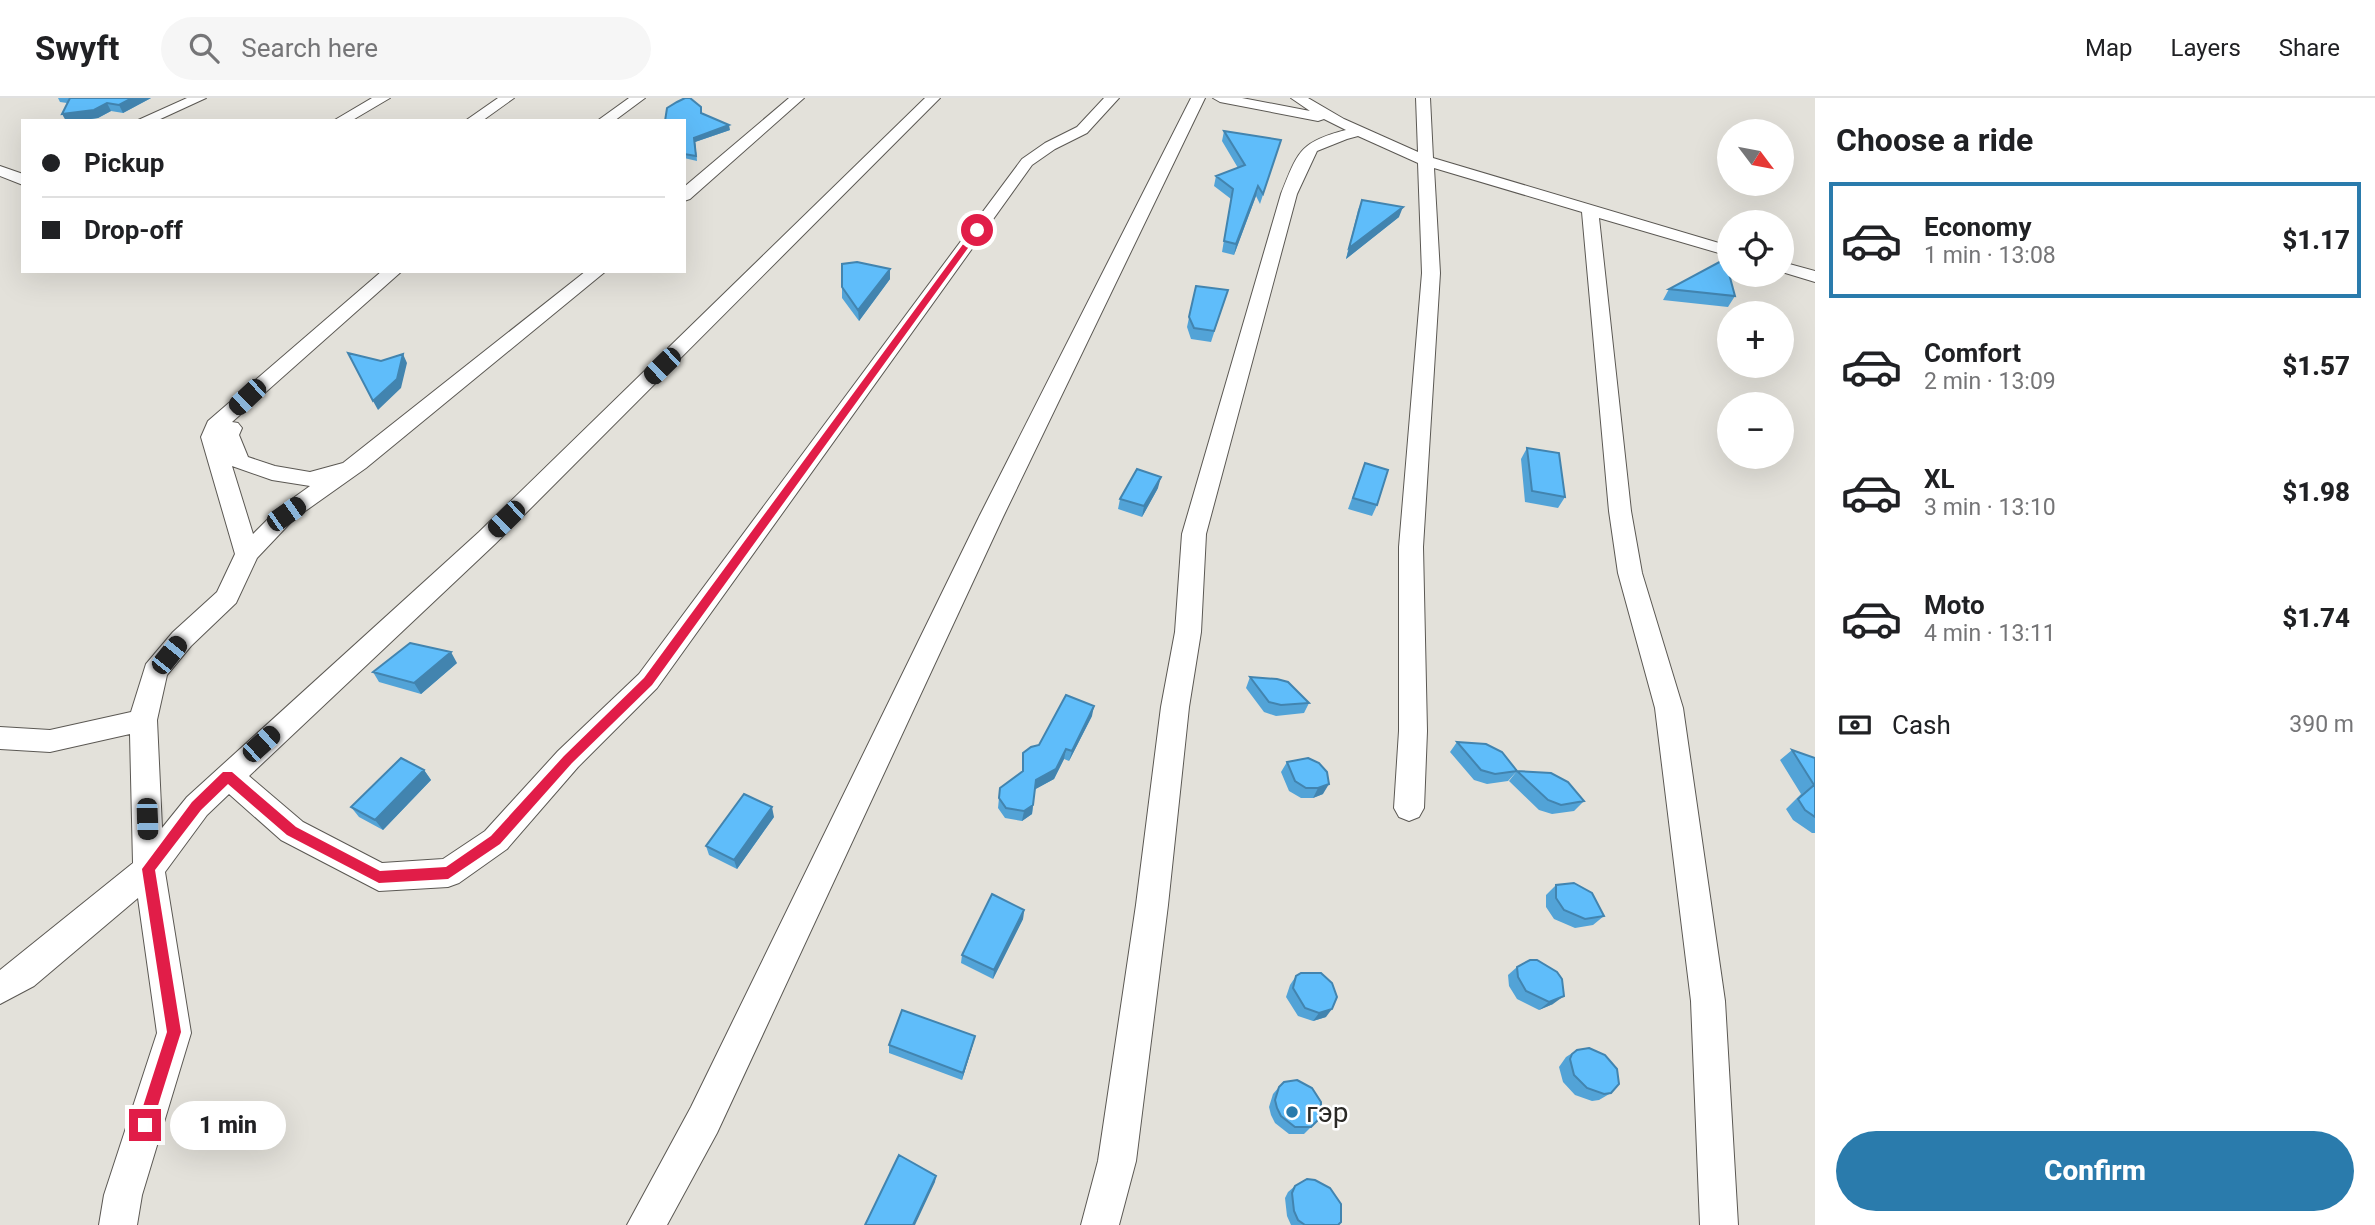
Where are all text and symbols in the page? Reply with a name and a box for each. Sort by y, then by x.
search box [161,17,651,80]
text: Swyft [35,29,119,68]
icon: search [185,29,223,67]
text: Search here [241,33,378,63]
text: Map [2085,34,2133,62]
text: Layers [2171,34,2241,62]
text: Share [2279,34,2340,62]
north arrow [1717,119,1794,196]
map controls [1717,119,1794,469]
text: Choose a ride [1836,121,2033,159]
text: Pickup [84,148,164,178]
icon: car [1840,209,1903,272]
button: locate [1717,210,1794,287]
text: Economy [1924,212,2031,242]
route start [961,214,993,246]
text: Drop-off [84,215,183,245]
text: $1.17 [2282,225,2350,255]
text: 1 min · 13:08 [1924,242,2056,269]
button: + [1717,301,1794,378]
icon: car [1840,335,1903,398]
text: Comfort [1924,338,2021,368]
car [640,344,685,388]
text: $1.57 [2282,351,2350,381]
text: 2 min · 13:09 [1924,368,2056,395]
car [225,375,270,419]
button: − [1717,392,1794,469]
icon: car [1840,461,1903,524]
text: XL [1924,464,1955,494]
text: $1.98 [2282,477,2350,507]
car [263,493,310,535]
text: 3 min · 13:10 [1924,494,2056,521]
car [484,497,529,541]
icon: car [1840,587,1903,650]
text: Moto [1924,590,1985,620]
text: $1.74 [2282,603,2350,633]
text: 4 min · 13:11 [1924,620,2056,647]
car [148,632,191,678]
icon: cash [1836,706,1874,744]
text: Cash [1892,710,1951,740]
text: 390 m [2289,711,2354,738]
car [239,722,284,766]
car [136,798,159,840]
place label: гэр [1306,1096,1349,1129]
callout: 1 min [170,1100,285,1150]
marker: гэр [1284,1104,1300,1120]
route end [129,1109,161,1141]
text: 1 min [199,1112,257,1139]
button: Confirm [1836,1131,2354,1211]

